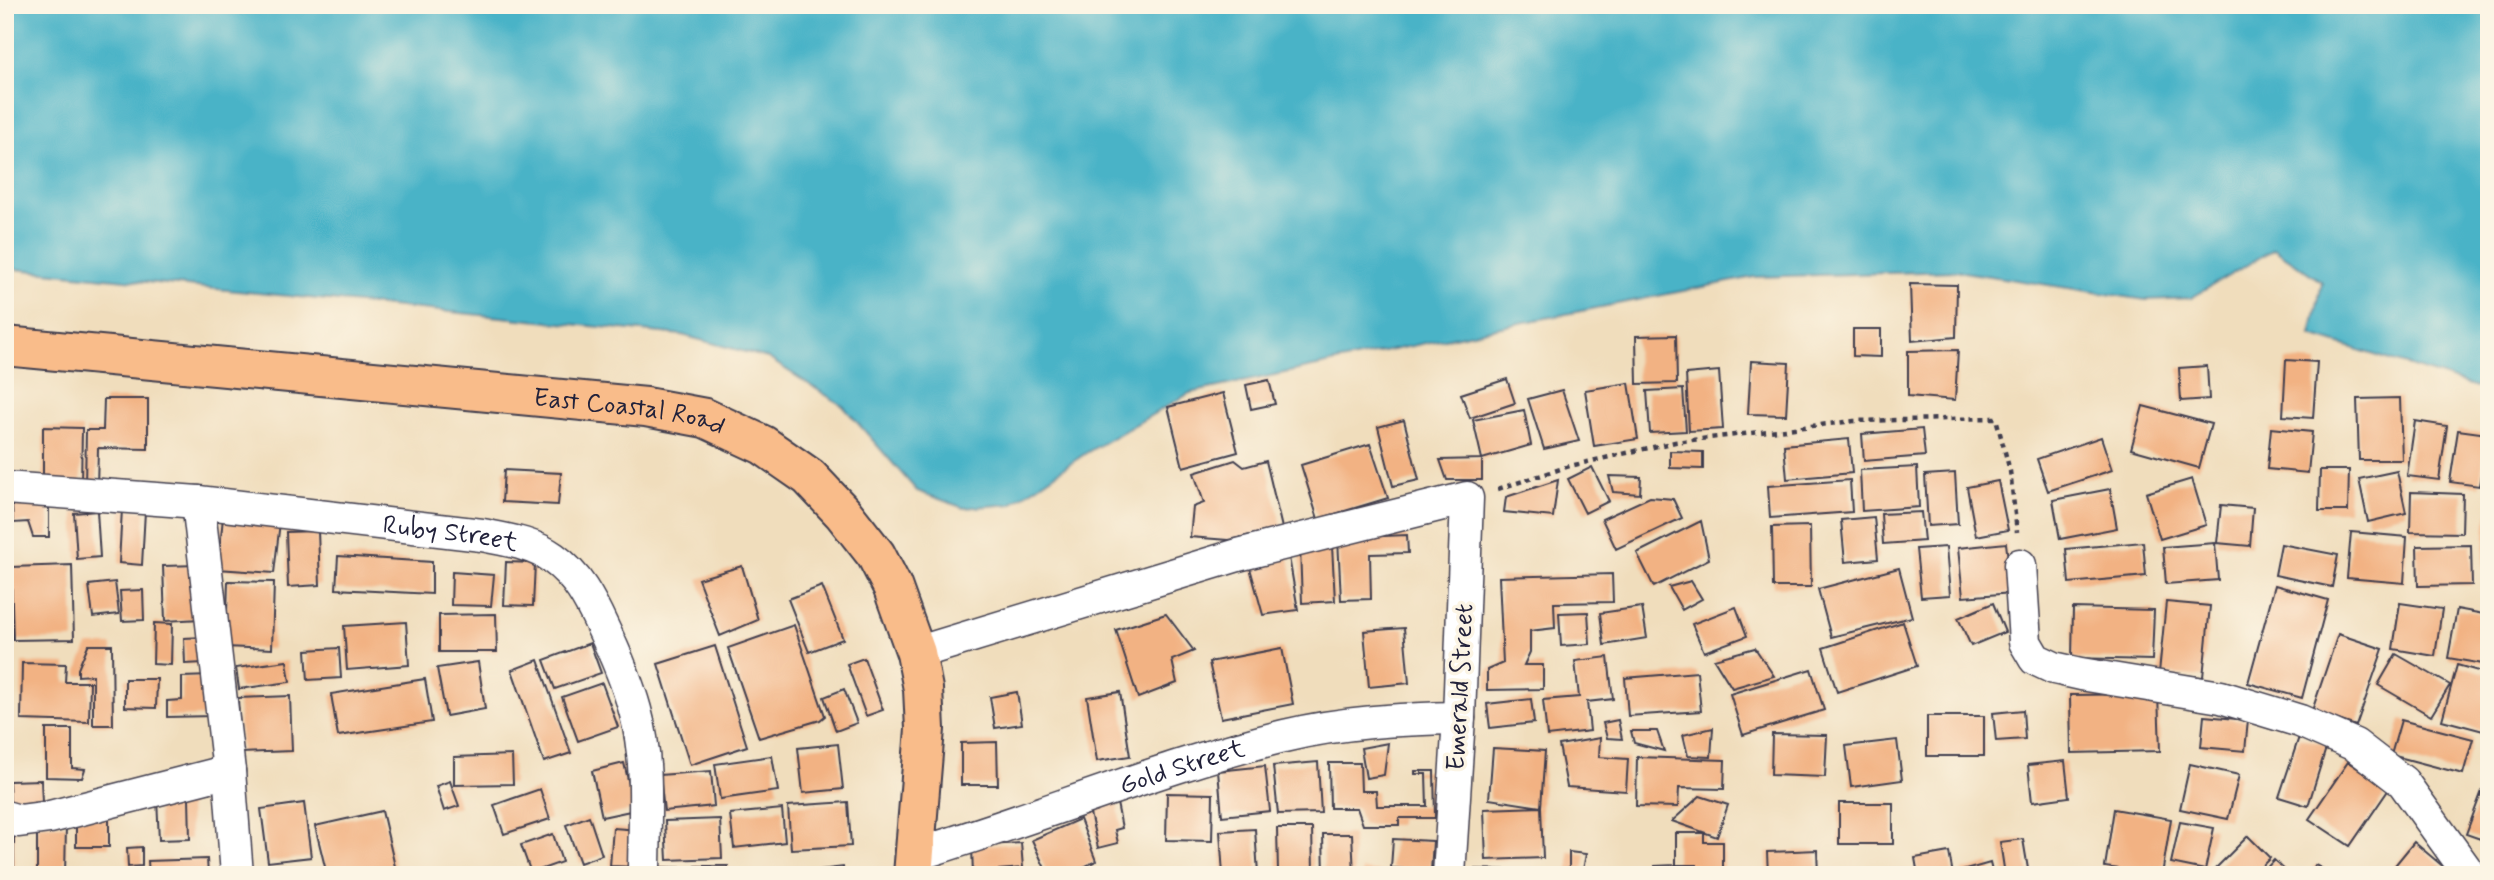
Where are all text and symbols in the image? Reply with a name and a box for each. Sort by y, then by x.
street label: East Coastal Road [532,381,730,444]
street label: Ruby Street [381,509,521,561]
street label: Emerald Street [1440,603,1482,772]
street label: Gold Street [1115,732,1249,804]

